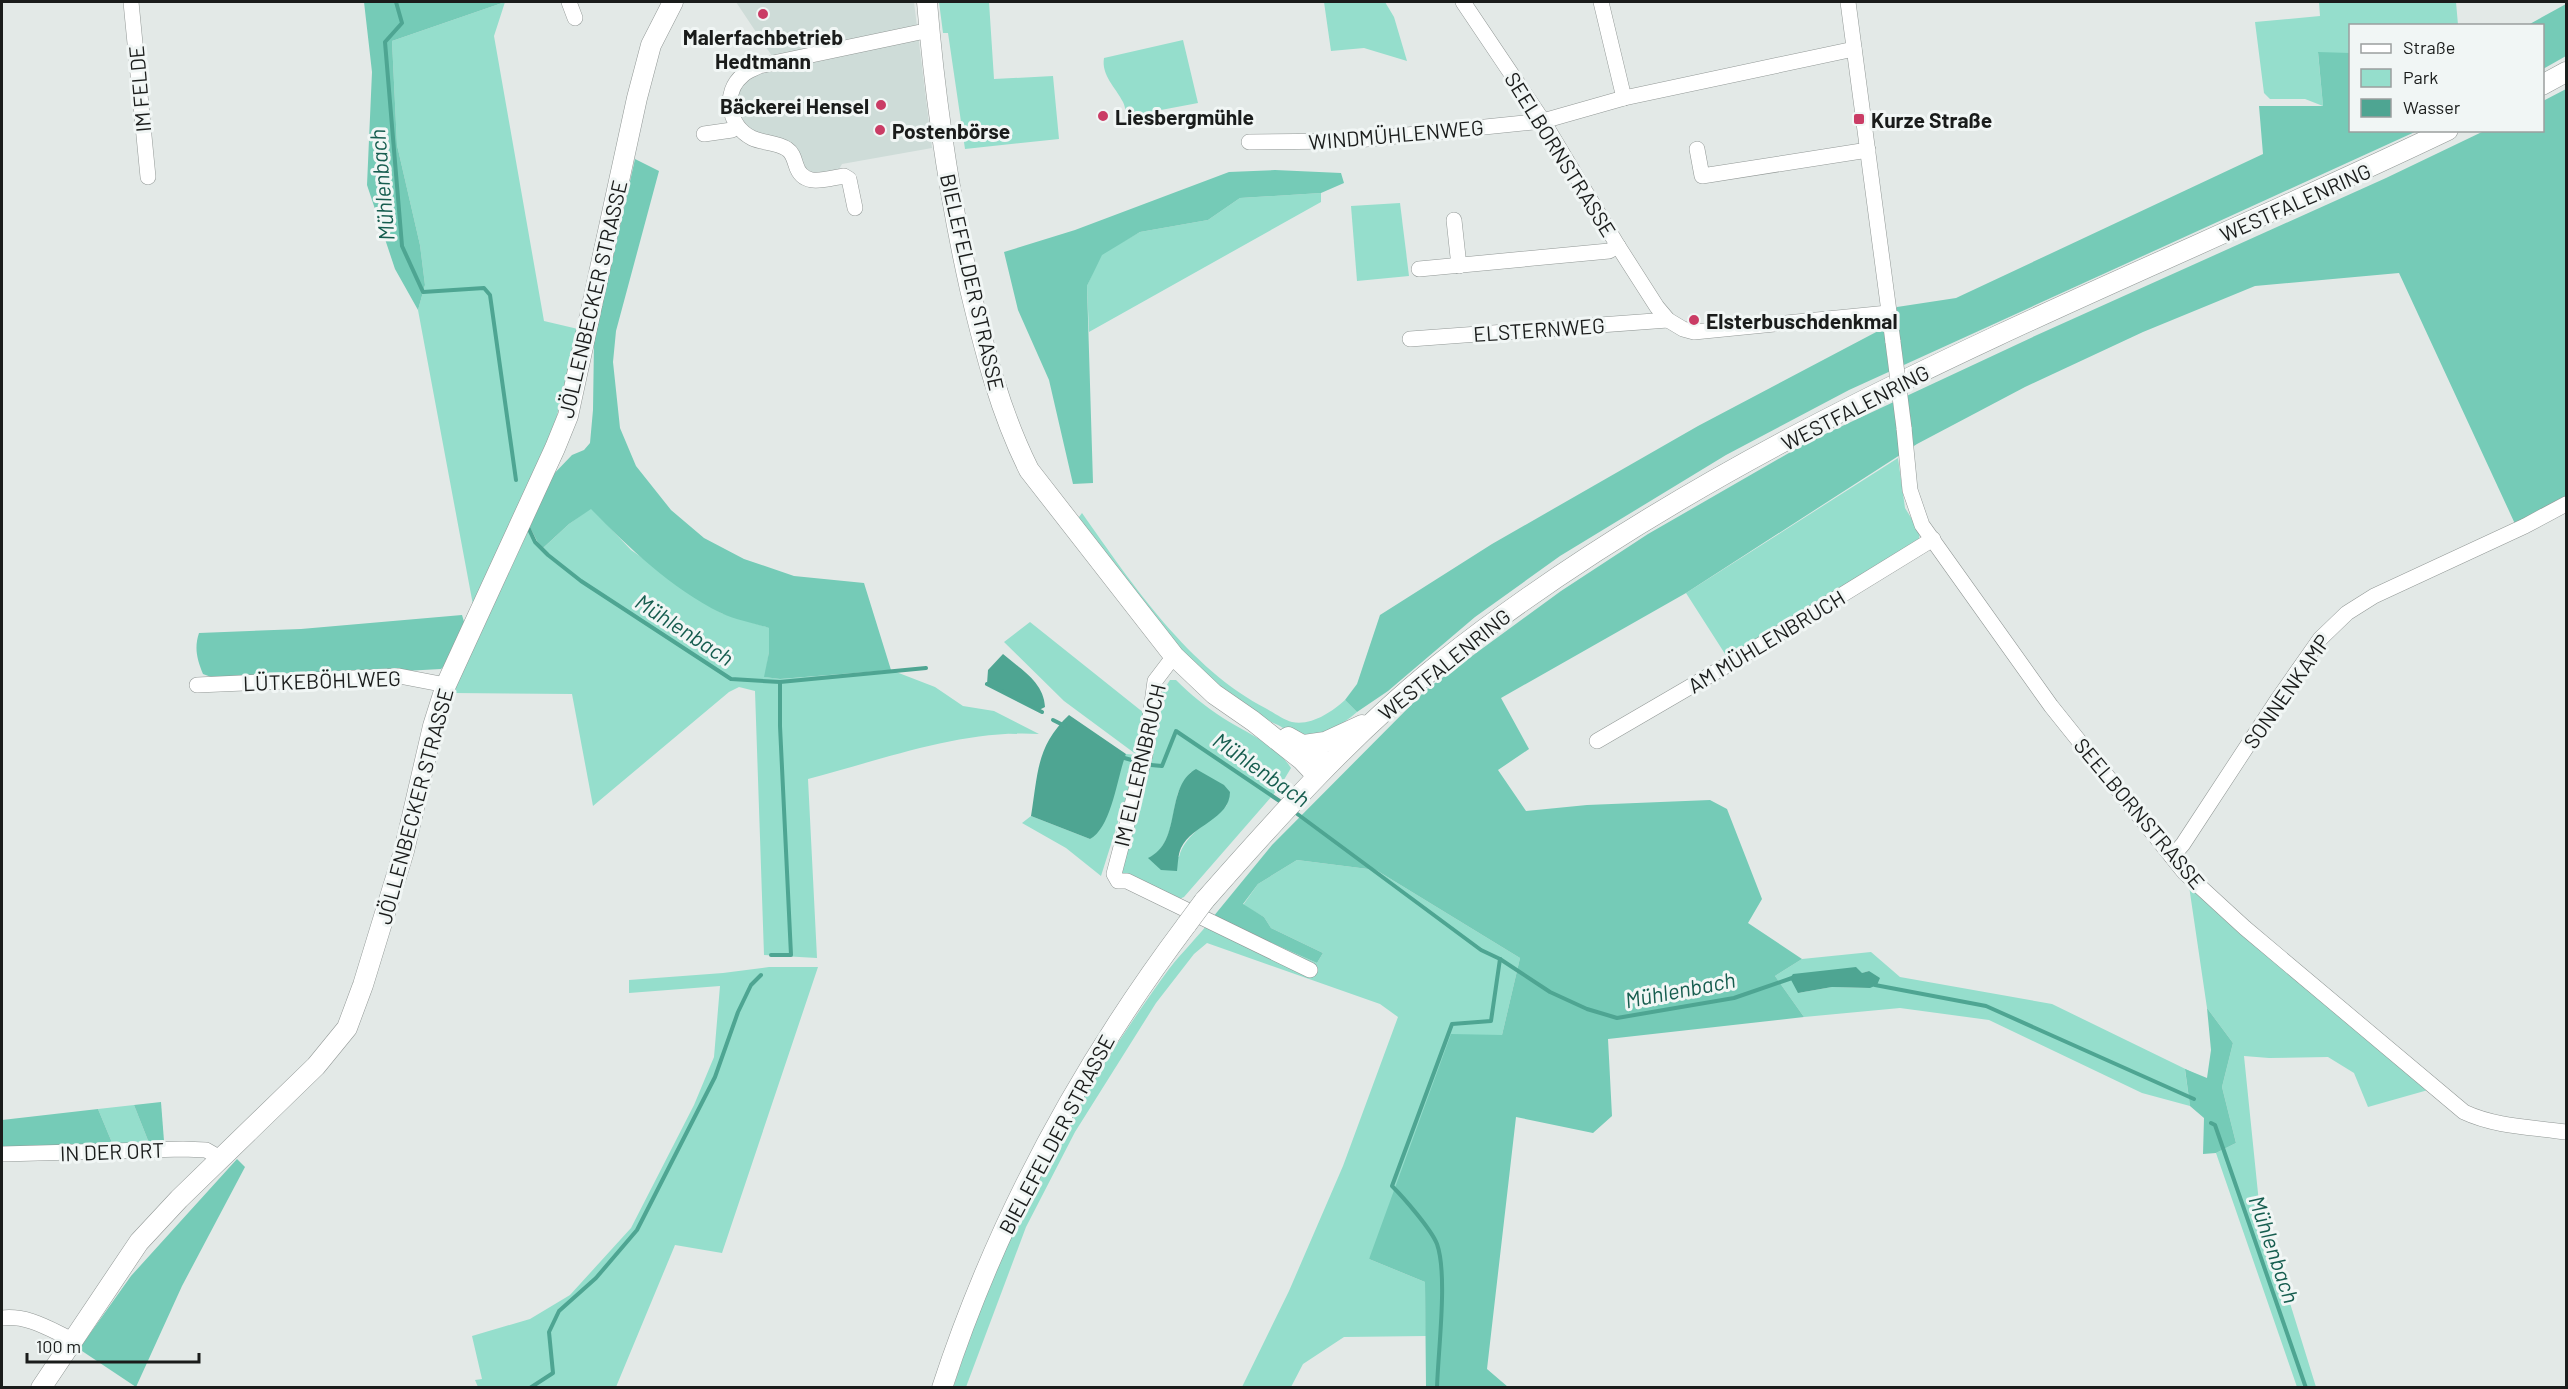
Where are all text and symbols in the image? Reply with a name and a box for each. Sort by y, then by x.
marker: Malerfachbetrieb Hedtmann [756,7,770,21]
place label: Malerfachbetrieb Hedtmann [683,24,843,73]
legend [2349,24,2544,132]
text: Straße [2403,36,2455,58]
street label: IM FELDE [123,45,155,133]
text: Park [2403,66,2438,88]
street label: SEELBORNSTRASSE [1500,67,1622,241]
place label: Bäckerei Hensel [720,93,869,118]
text: Wasser [2403,96,2461,118]
marker: Bäckerei Hensel [874,98,888,112]
place label: Liesbergmühle [1115,104,1254,129]
place label: Kurze Straße [1871,107,1992,132]
marker: Liesbergmühle [1096,109,1110,123]
marker: Kurze Straße [1852,112,1866,126]
street label: WINDMÜHLENWEG [1307,114,1485,154]
place label: Postenbörse [892,118,1010,143]
marker: Postenbörse [873,123,887,137]
water label: Mühlenbach [363,128,399,242]
street label: WESTFALENRING [2216,158,2374,246]
street label: BIELEFELDER STRASSE [936,171,1010,393]
street label: JÖLLENBECKER STRASSE [552,178,632,420]
place label: Elsterbuschdenkmal [1706,308,1898,333]
street label: ELSTERNWEG [1472,312,1606,346]
marker: Elsterbuschdenkmal [1687,313,1701,327]
street label: WESTFALENRING [1777,359,1933,455]
street label: AM MÜHLENBRUCH [1683,584,1849,698]
water label: Mühlenbach [631,588,739,670]
street label: WESTFALENRING [1373,603,1515,725]
street label: SONNENKAMP [2237,629,2335,753]
street label: LÜTKEBÖHLWEG [243,665,401,695]
street label: IM ELLERNBRUCH [1108,681,1170,849]
street label: JÖLLENBECKER STRASSE [370,685,458,927]
water label: Mühlenbach [1209,726,1315,812]
street label: SEELBORNSTRASSE [2070,732,2210,894]
water label: Mühlenbach [1623,966,1737,1012]
street label: BIELEFELDER STRASSE [993,1030,1119,1238]
street label: IN DER ORT [59,1137,165,1165]
water label: Mühlenbach [2244,1192,2306,1306]
scale bar [27,1326,200,1364]
text: 100 m [36,1335,81,1357]

